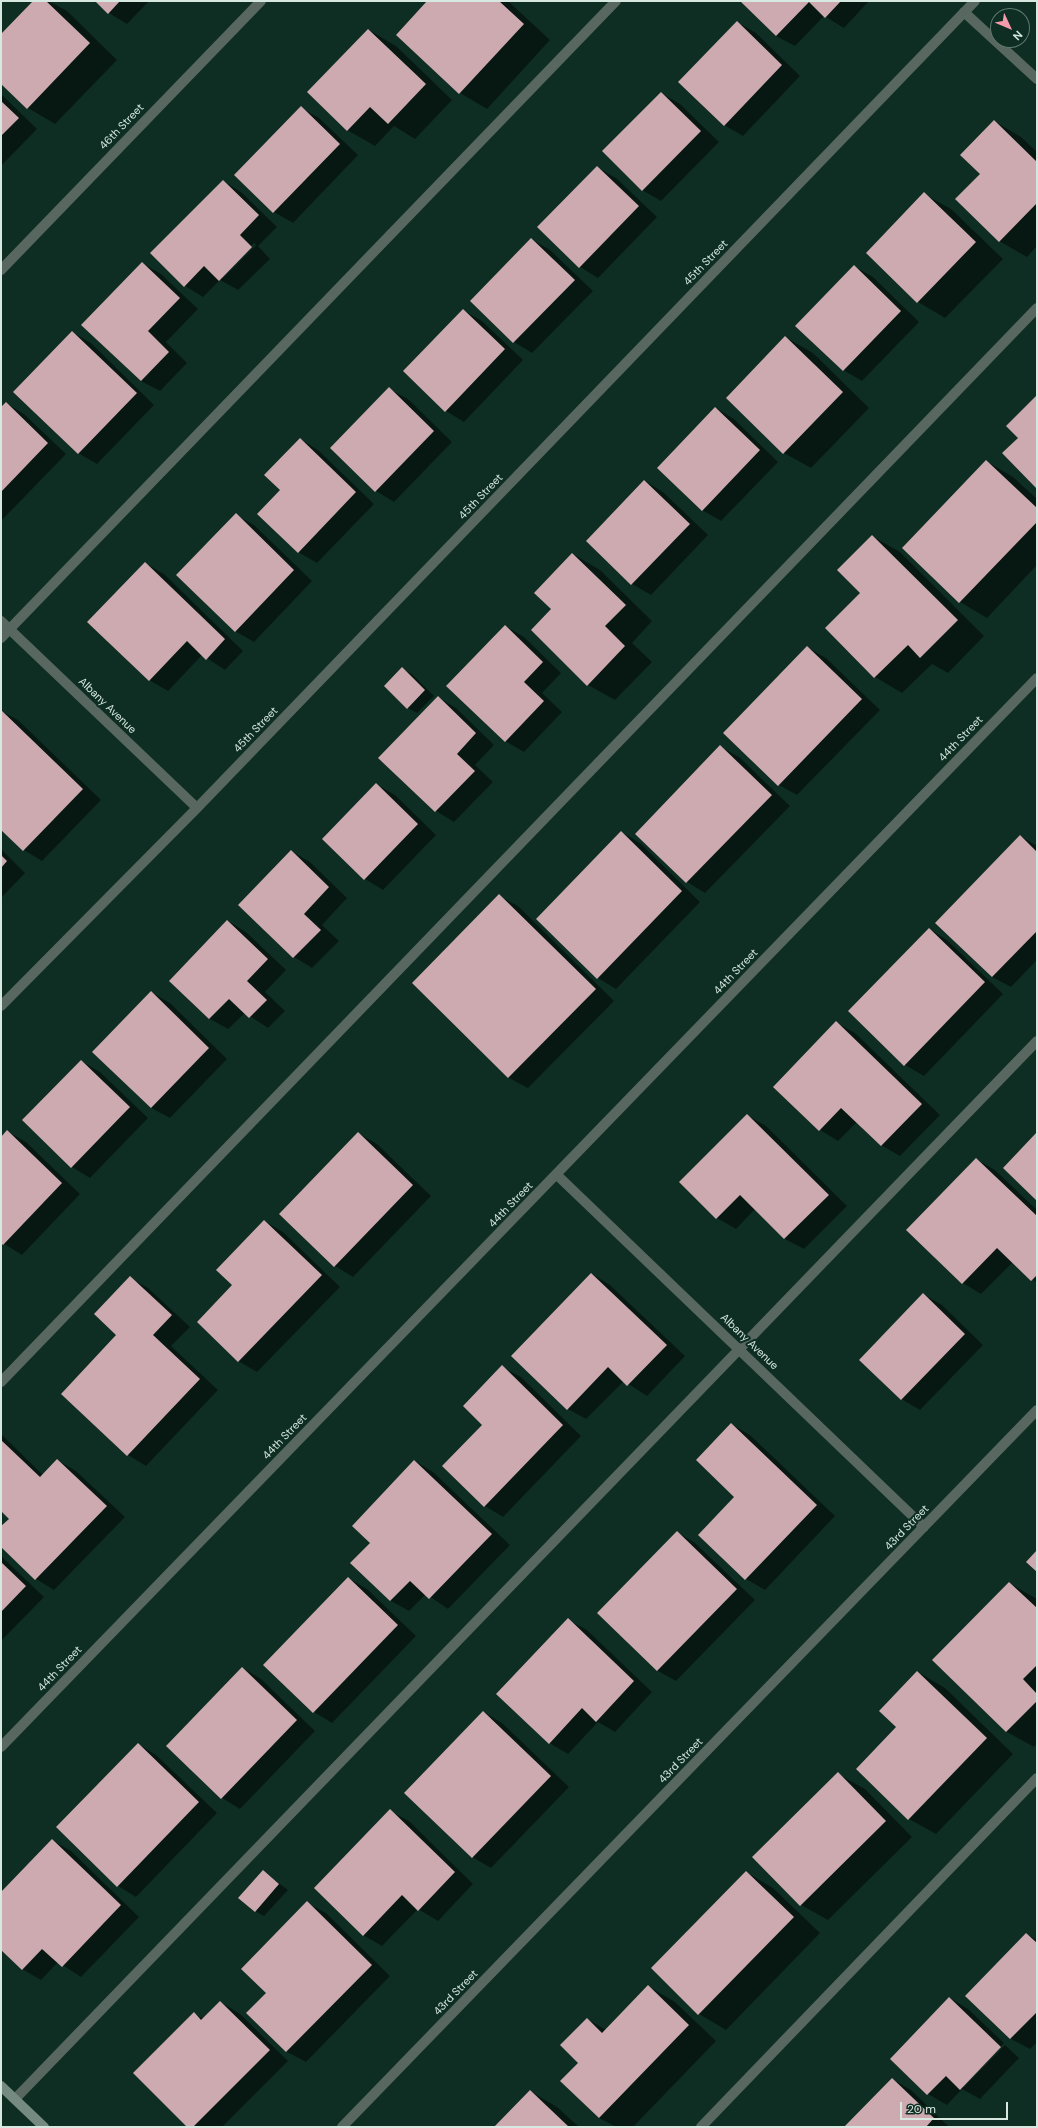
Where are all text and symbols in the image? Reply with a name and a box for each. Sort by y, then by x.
north arrow [990,8,1030,48]
text: N [1010,28,1026,43]
street label: 46th Street [97,101,147,153]
street label: 45th Street [681,238,731,288]
street label: 45th Street [456,472,506,522]
street label: Albany Avenue [75,675,139,737]
street label: 45th Street [231,705,281,755]
street label: 44th Street [936,714,986,764]
street label: 44th Street [711,947,761,997]
street label: 44th Street [486,1180,536,1230]
street label: Albany Avenue [717,1311,781,1373]
street label: 44th Street [260,1412,310,1462]
street label: 43rd Street [882,1503,932,1553]
street label: 44th Street [35,1644,85,1694]
street label: 43rd Street [656,1736,706,1786]
street label: 43rd Street [431,1968,481,2018]
scale bar [902,2094,1010,2120]
text: 20 m [907,2101,936,2117]

